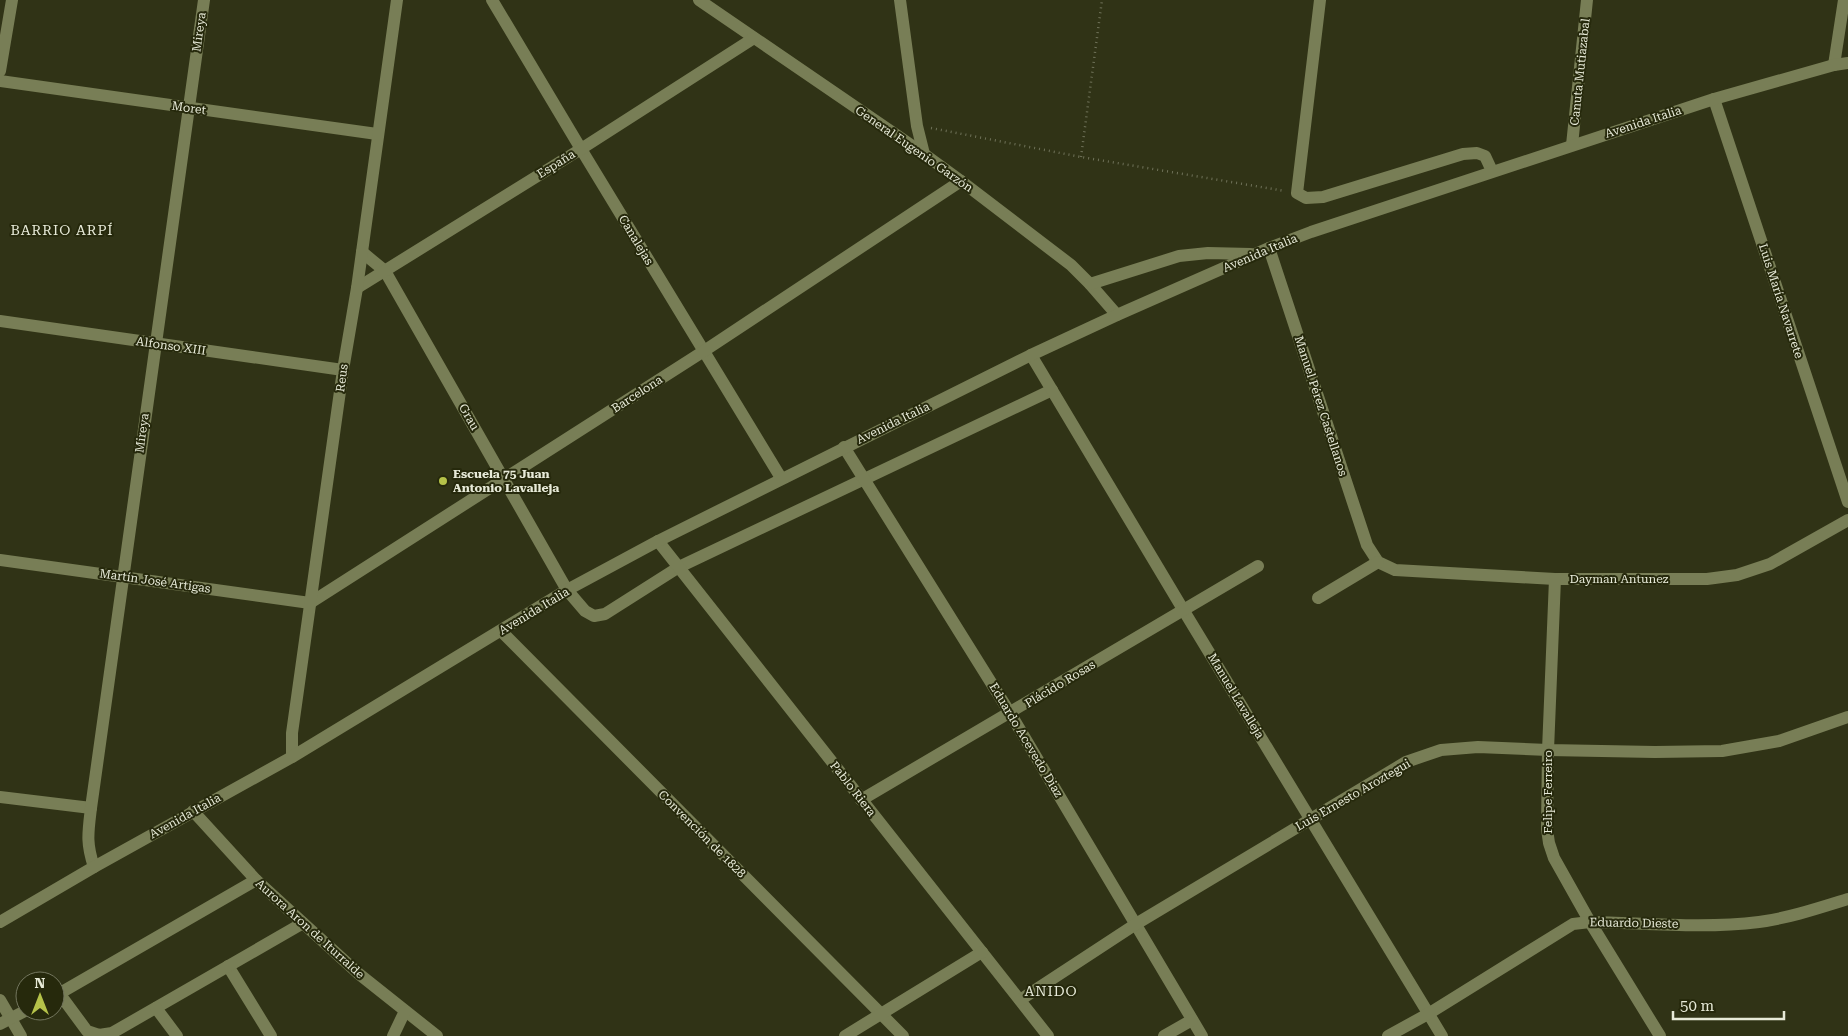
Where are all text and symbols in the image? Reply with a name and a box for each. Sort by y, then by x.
street label: Mireya [189,11,209,53]
street label: Canuta Mutiazabal [1567,17,1593,126]
street label: Moret [171,99,208,117]
street label: General Eugenio Garzón [852,103,976,195]
street label: Avenida Italia [1603,103,1683,141]
street label: España [535,147,578,181]
street label: Canalejas [616,213,656,268]
district label: BARRIO ARPÍ [10,222,114,238]
street label: Avenida Italia [1221,231,1300,275]
street label: Luis María Navarrete [1756,242,1806,361]
street label: Alfonso XIII [135,334,207,358]
street label: Manuel Pérez Castellanos [1292,334,1350,478]
street label: Reus [333,363,351,393]
street label: Barcelona [609,372,665,416]
street label: Avenida Italia [854,399,932,447]
street label: Grau [456,401,482,433]
street label: Mireya [132,412,152,454]
place label: Escuela 75 Juan Antonio Lavalleja [453,467,559,495]
marker: Escuela 75 Juan Antonio Lavalleja [437,475,449,487]
street label: Martín José Artigas [99,566,212,596]
street label: Dayman Antunez [1570,572,1669,586]
street label: Avenida Italia [496,584,572,637]
street label: Manuel Lavalleja [1205,651,1267,742]
street label: Plácido Rosas [1022,657,1098,711]
street label: Eduardo Acevedo Diaz [986,680,1066,800]
street label: Felipe Ferreiro [1541,750,1555,834]
street label: Luis Ernesto Aroztegui [1293,756,1413,834]
street label: Pablo Riera [827,759,879,820]
street label: Convención de 1828 [655,787,749,881]
street label: Avenida Italia [147,790,224,841]
street label: Aurora Aron de Iturralde [253,876,368,982]
street label: Eduardo Dieste [1590,915,1679,931]
north arrow [15,971,65,1021]
text: N [35,975,46,991]
district label: ANIDO [1024,983,1078,999]
scale bar [1673,988,1784,1020]
text: 50 m [1680,997,1715,1015]

